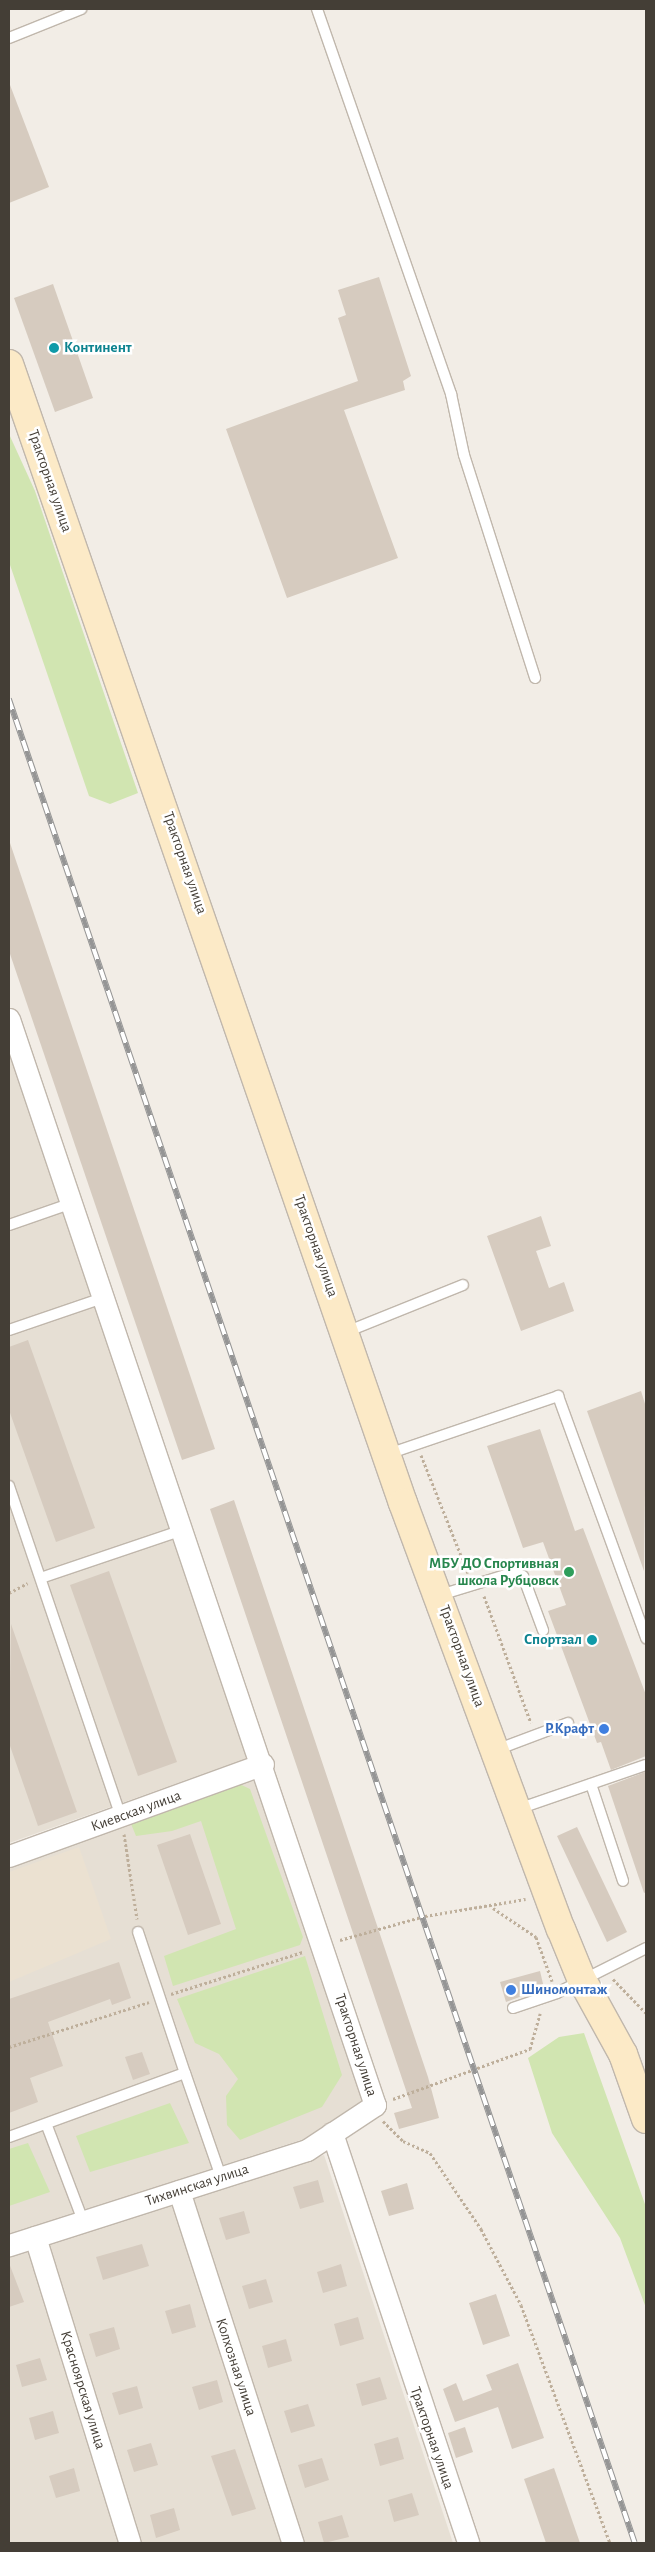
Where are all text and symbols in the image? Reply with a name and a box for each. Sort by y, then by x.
place label: Континент [64,339,132,357]
marker: Континент [48,342,60,354]
street label: Тракторная улица [24,427,76,535]
street label: Тракторная улица [159,809,211,917]
street label: Тракторная улица [290,1192,342,1300]
place label: МБУ ДО Спортивная школа Рубцовск [429,1554,559,1589]
marker: МБУ ДО Спортивная школа Рубцовск [563,1566,575,1578]
street label: Тракторная улица [435,1603,489,1709]
place label: Спортзал [524,1631,582,1649]
marker: Спортзал [586,1634,598,1646]
place label: Р.Крафт [545,1720,594,1738]
marker: Р.Крафт [598,1723,610,1735]
street label: Киевская улица [88,1786,184,1836]
place label: Шиномонтаж [521,1981,607,1999]
marker: Шиномонтаж [505,1984,517,1996]
street label: Тракторная улица [331,1991,381,2099]
street label: Тихвинская улица [143,2160,251,2210]
street label: Колхозная улица [212,2316,260,2418]
street label: Красноярская улица [56,2329,110,2451]
street label: Тракторная улица [406,2384,458,2492]

